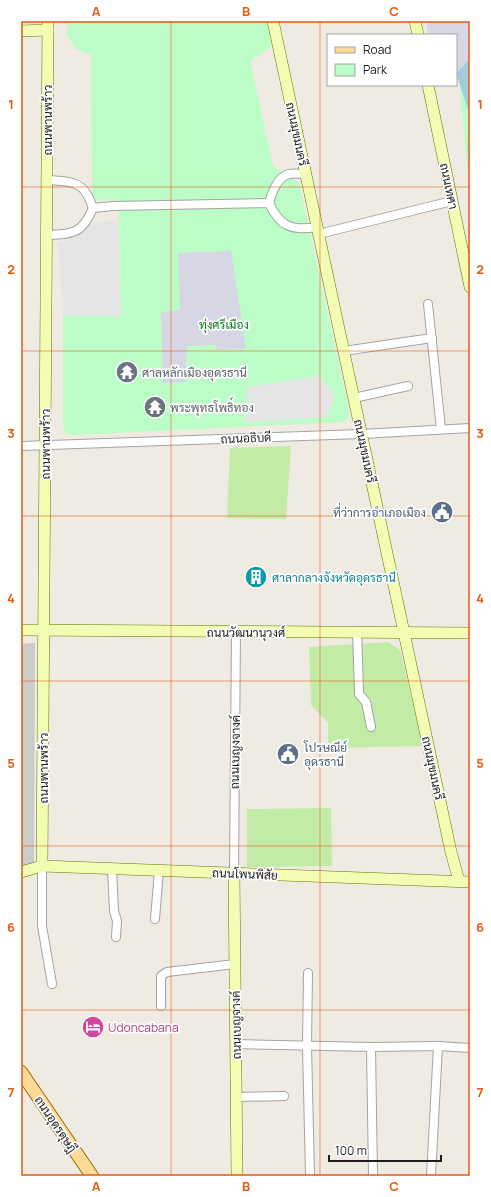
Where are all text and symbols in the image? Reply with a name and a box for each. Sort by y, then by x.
text: A [92,2,101,20]
text: B [242,2,250,20]
text: C [389,2,399,20]
legend [327,34,457,86]
text: Road [363,41,391,58]
text: Park [363,61,388,78]
street label: ถนนพานพร้าว [39,85,56,155]
text: 1 [8,95,14,113]
text: 1 [477,95,483,113]
street label: ถนนมุขมนครี [281,101,312,168]
street label: ถนนเทศา [436,161,462,211]
text: 2 [7,260,15,278]
text: 2 [476,260,484,278]
park label: ทุ่งศรีเมือง [199,316,249,334]
temple icon: ศาลหลักเมืองอุดรธานี [114,359,140,385]
place label: ศาลหลักเมืองอุดรธานี [142,364,247,382]
temple icon: พระพุทธโพธิ์ทอง [142,394,168,420]
place label: พระพุทธโพธิ์ทอง [170,396,254,417]
street label: ถนนพานพร้าว [37,409,54,479]
street label: ถนนมุขมนครี [349,418,380,485]
text: 3 [7,424,15,442]
text: 3 [476,424,484,442]
street label: ถนนอธิบดี [220,429,272,447]
public building icon: ที่ว่าการอำเภอเมือง [429,499,455,525]
place label: ที่ว่าการอำเภอเมือง [333,502,426,521]
building icon: ศาลากลางจังหวัดอุดรธานี [243,564,269,590]
place label: ศาลากลางจังหวัดอุดรธานี [272,569,396,587]
text: 4 [7,589,15,607]
text: 4 [476,589,484,607]
street label: ถนนวัฒนานุวงศ์ [207,624,285,642]
street label: ถนนเบญงจางค์ [226,715,244,789]
street label: ถนนพานพร้าว [35,733,52,803]
street label: ถนนมุขมนครี [417,735,448,802]
place label: โปรษณีย์ อุดรธานี [303,739,347,771]
public building icon: โปรษณีย์ อุดรธานี [275,741,301,767]
text: 5 [7,754,15,772]
text: 5 [476,754,484,772]
street label: ถนนโพนพิสัย [212,864,278,884]
text: 6 [7,918,15,936]
text: 6 [476,918,484,936]
street label: ถนนเบญจางค์ [227,990,245,1060]
hotel icon: Udoncabana [80,1014,106,1040]
place label: Udoncabana [108,1019,179,1036]
text: 7 [8,1083,15,1101]
text: 7 [477,1083,484,1101]
street label: ถนนอุดรดุษฎี [30,1092,81,1156]
scale bar [329,1137,441,1163]
text: 100 m [335,1142,367,1159]
text: A [92,1177,101,1195]
text: B [242,1177,250,1195]
text: C [389,1177,399,1195]

